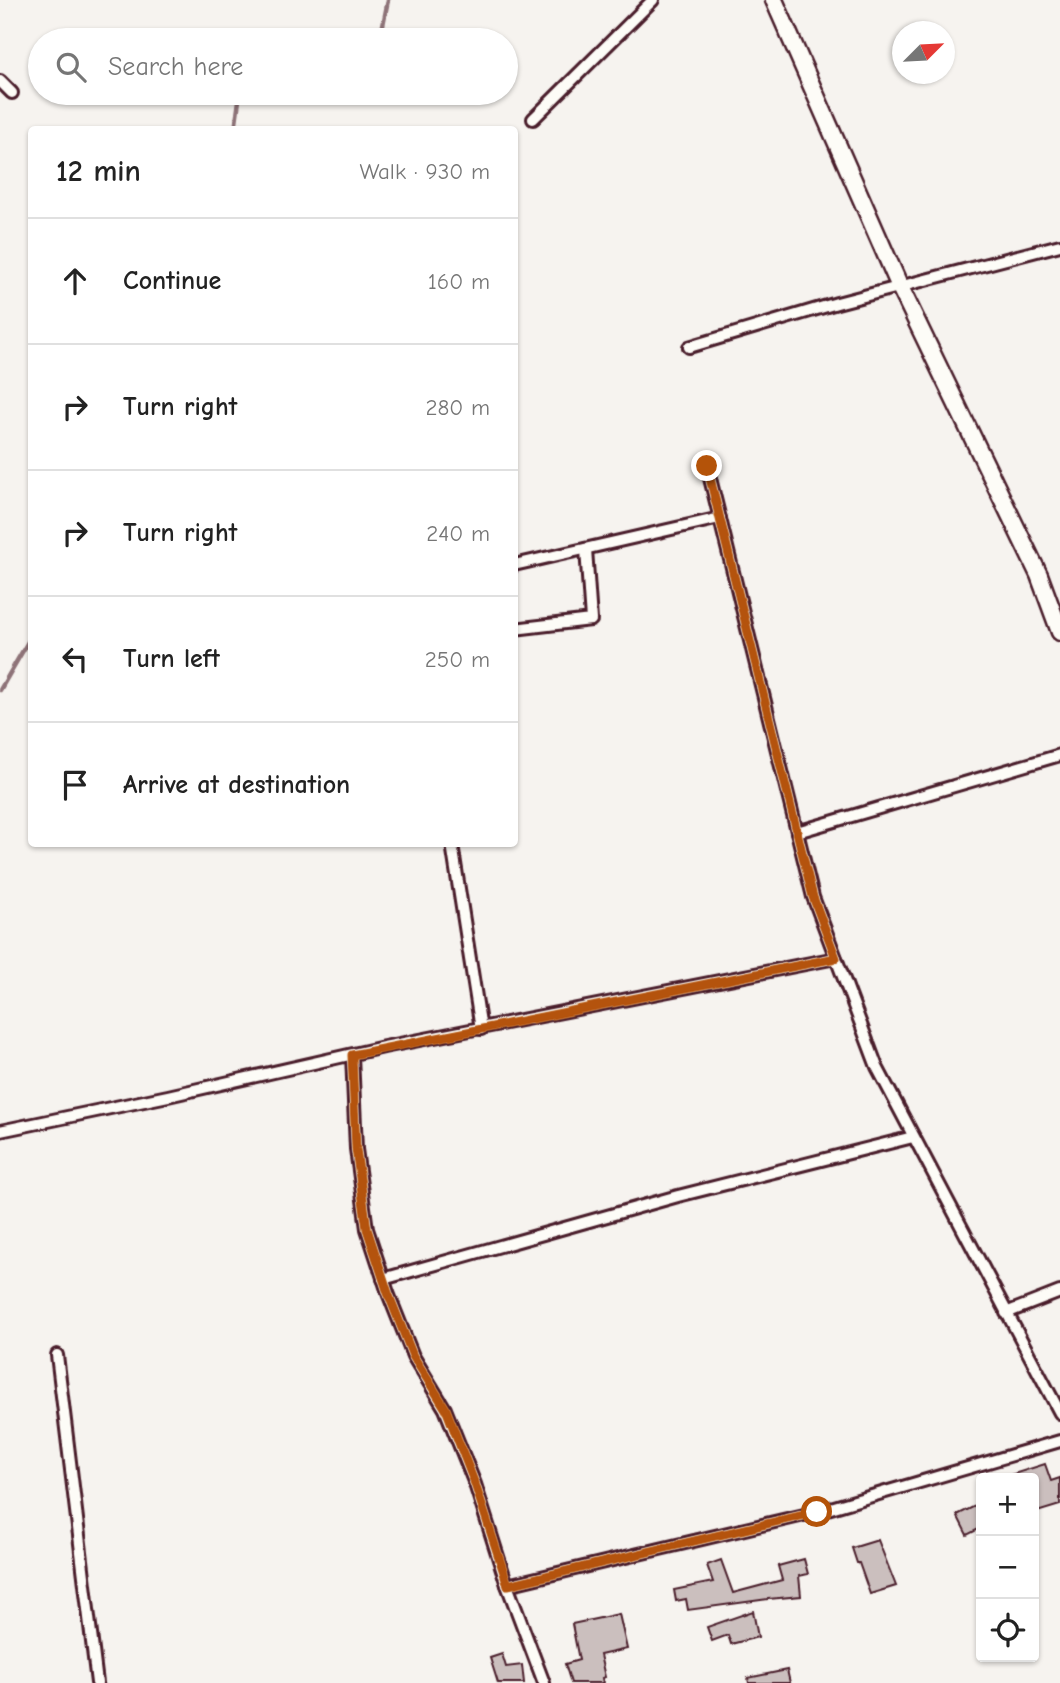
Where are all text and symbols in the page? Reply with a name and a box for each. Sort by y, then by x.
north arrow [892,21,955,84]
search box [28,28,518,105]
icon: search [52,48,90,86]
text: Search here [108,52,243,82]
text: 12 min [56,154,141,189]
text: Walk · 930 m [360,158,490,185]
icon: ahead [56,262,94,300]
text: Continue [123,266,221,296]
text: 160 m [428,268,490,295]
icon: right [56,388,94,426]
text: Turn right [123,392,237,422]
text: 280 m [425,394,490,421]
route end [691,450,722,481]
icon: right [56,514,94,552]
text: Turn right [123,518,237,548]
text: 240 m [426,520,490,547]
icon: left [56,640,94,678]
text: Turn left [123,644,220,674]
text: 250 m [425,646,490,673]
icon: arrive [56,766,94,804]
text: Arrive at destination [123,770,350,800]
map controls [976,1473,1039,1662]
button: + [976,1473,1039,1536]
route start [801,1496,832,1527]
button: − [976,1536,1039,1599]
button: locate [976,1599,1039,1662]

